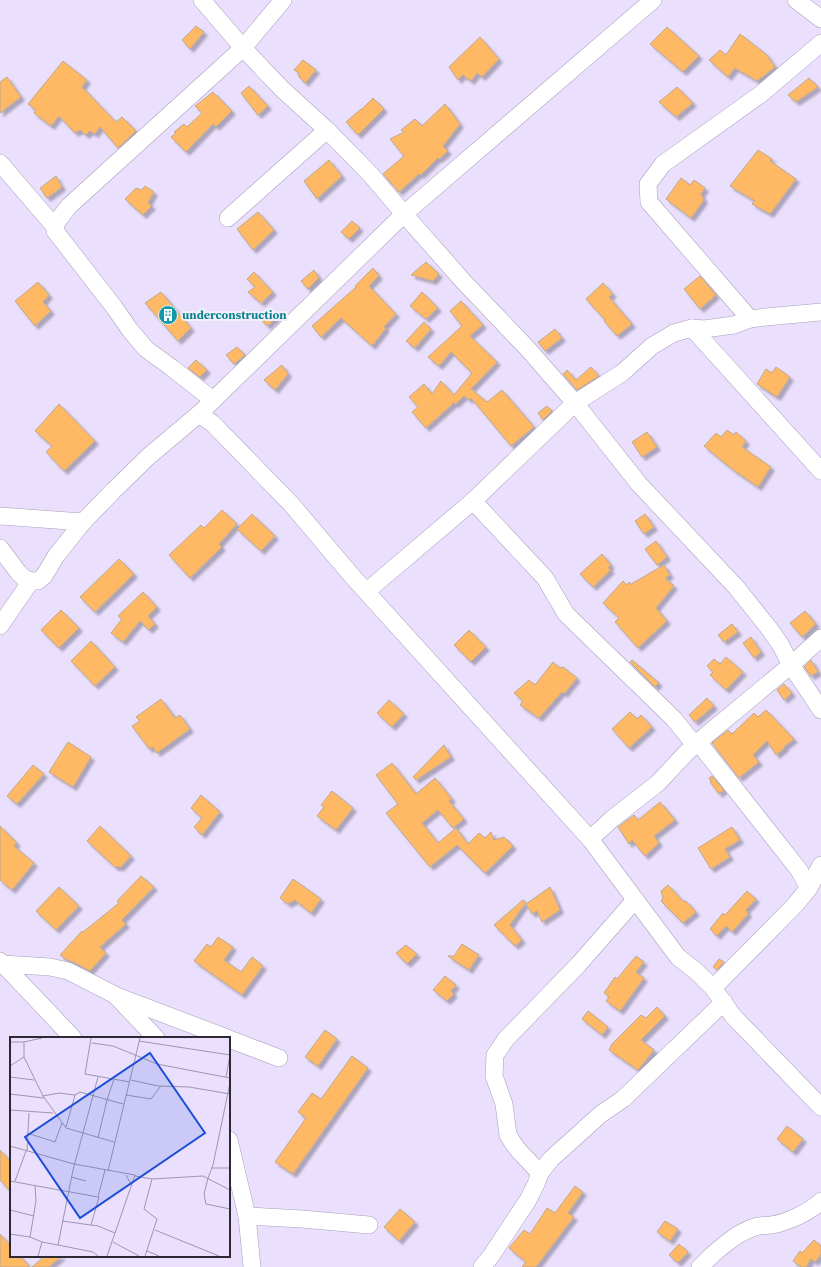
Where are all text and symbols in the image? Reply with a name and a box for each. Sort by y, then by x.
building icon: underconstruction [157,304,179,326]
place label: underconstruction [182,307,287,323]
inset map [10,1037,230,1257]

